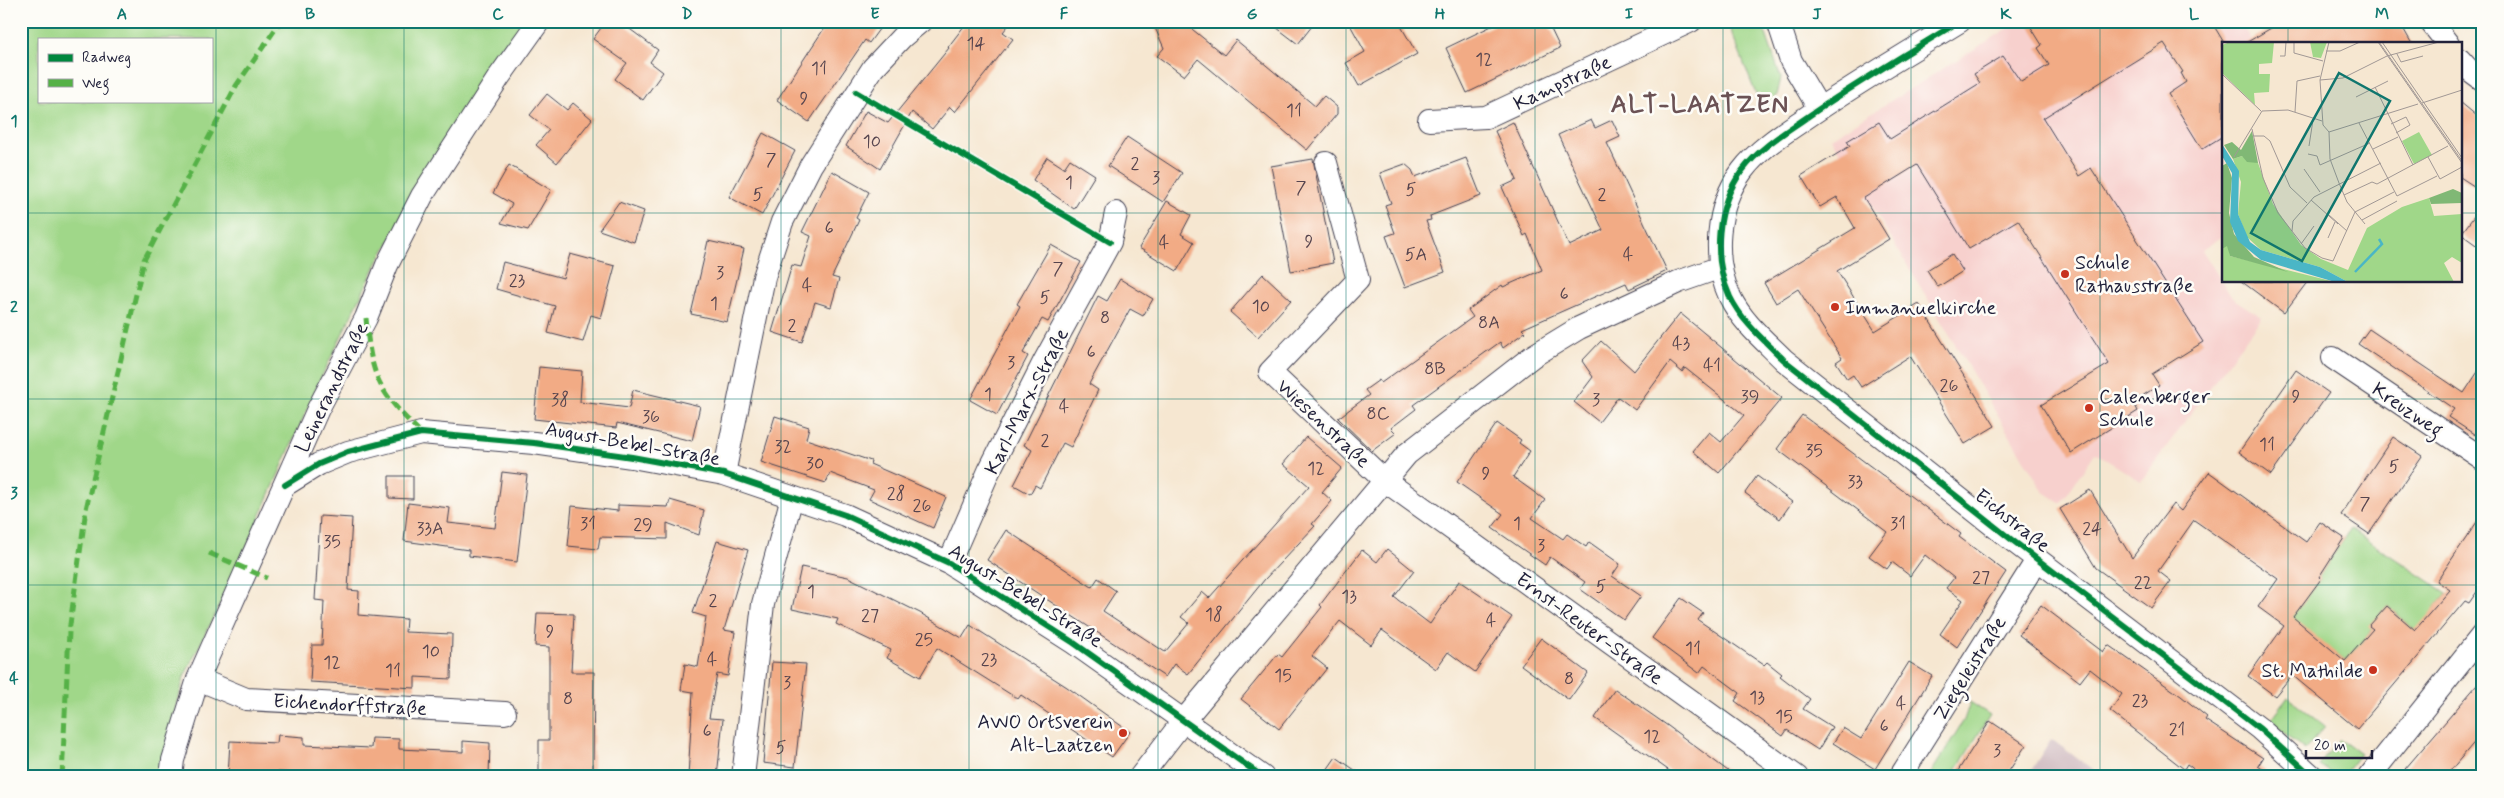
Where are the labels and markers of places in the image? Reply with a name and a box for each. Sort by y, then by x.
place label: Schule Rathausstraße [2075,250,2194,300]
marker: Schule Rathausstraße [2059,268,2071,280]
place label: Immanuelkirche [1845,295,1997,322]
marker: Immanuelkirche [1829,301,1841,313]
place label: Calenberger Schule [2099,384,2211,434]
marker: Calenberger Schule [2083,402,2095,414]
place label: St. Mathilde [2261,658,2363,685]
marker: St. Mathilde [2367,664,2379,676]
place label: AWO Ortsverein Alt-Laatzen [977,709,1113,759]
marker: AWO Ortsverein Alt-Laatzen [1117,727,1129,739]

